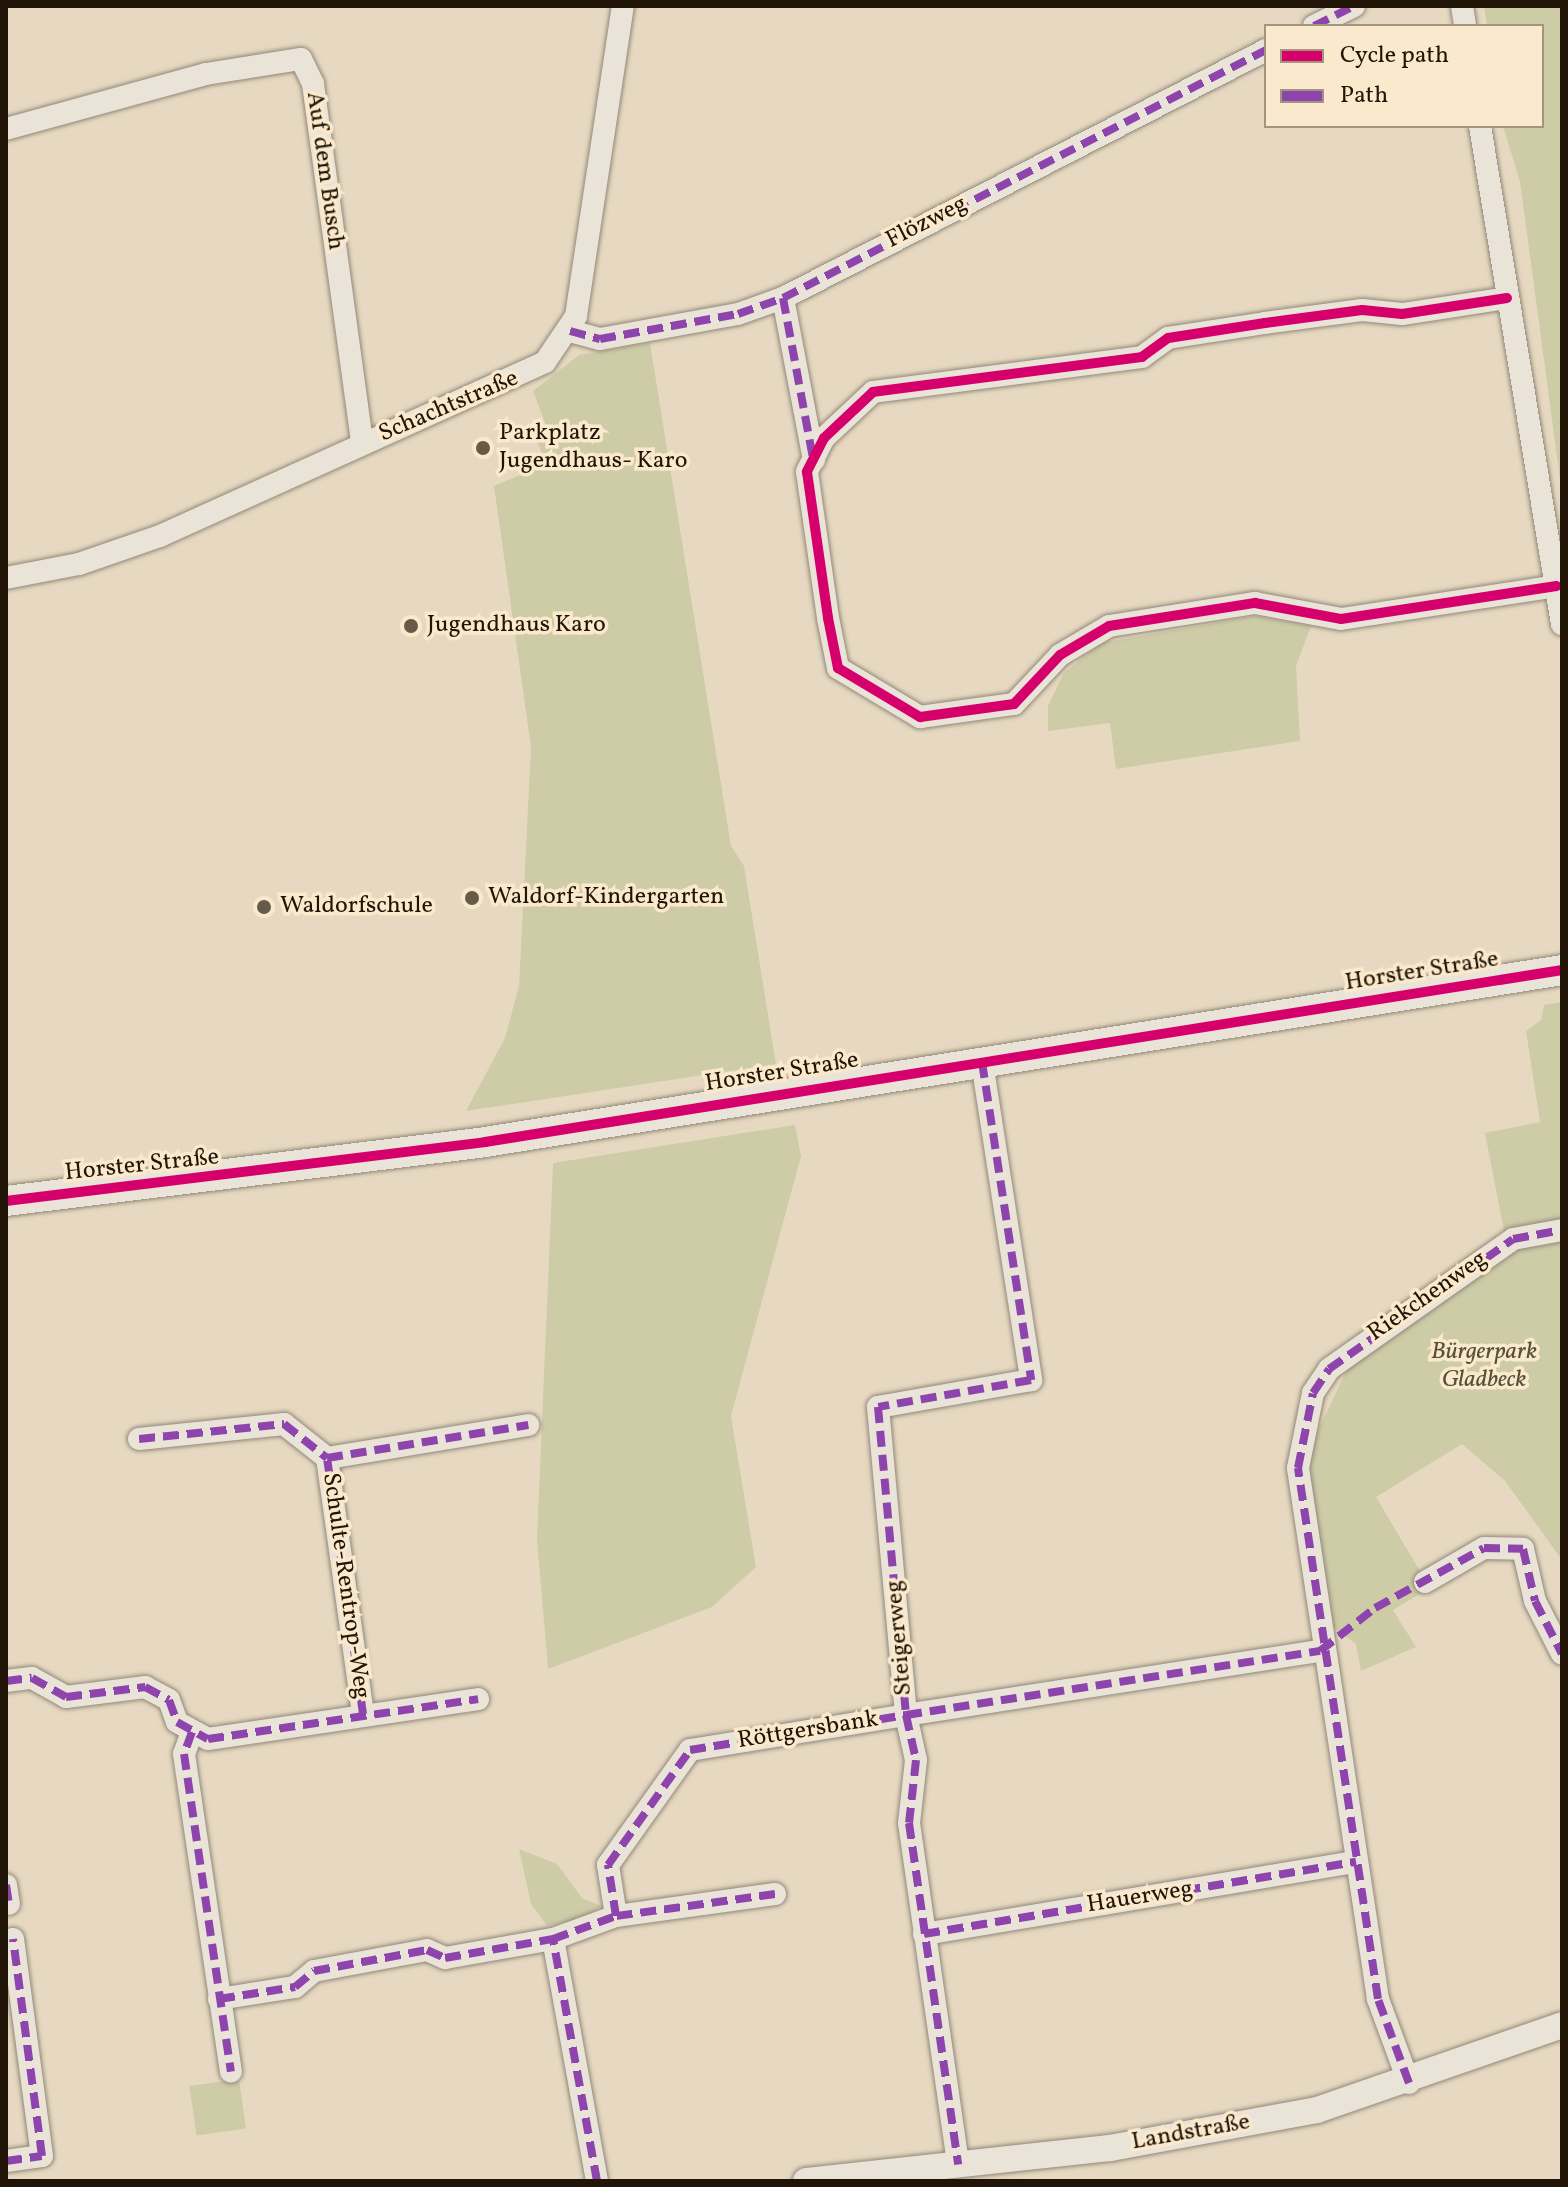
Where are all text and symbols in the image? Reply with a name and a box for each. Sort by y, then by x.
legend [1264,24,1544,128]
text: Cycle path [1340,39,1449,73]
text: Path [1340,79,1388,113]
street label: Auf dem Busch [299,91,349,251]
street label: Flözweg [882,190,972,256]
street label: Schachtstraße [375,365,523,449]
place label: Parkplatz Jugendhaus- Karo [499,420,688,476]
marker: Parkplatz Jugendhaus- Karo [474,439,492,457]
place label: Jugendhaus Karo [427,612,606,640]
marker: Jugendhaus Karo [402,617,420,635]
place label: Waldorf-Kindergarten [488,884,724,912]
marker: Waldorf-Kindergarten [463,889,481,907]
place label: Waldorfschule [280,893,433,921]
marker: Waldorfschule [255,898,273,916]
street label: Horster Straße [1343,946,1501,998]
street label: Horster Straße [703,1047,861,1099]
street label: Horster Straße [63,1144,221,1188]
street label: Riekchenweg [1363,1245,1493,1349]
park label: Bürgerpark Gladbeck [1431,1339,1537,1395]
street label: Schulte-Rentrop-Weg [315,1471,375,1701]
street label: Steigerweg [881,1579,919,1697]
street label: Röttgersbank [736,1706,880,1756]
street label: Hauerweg [1085,1875,1195,1921]
street label: Landstraße [1130,2108,1252,2158]

